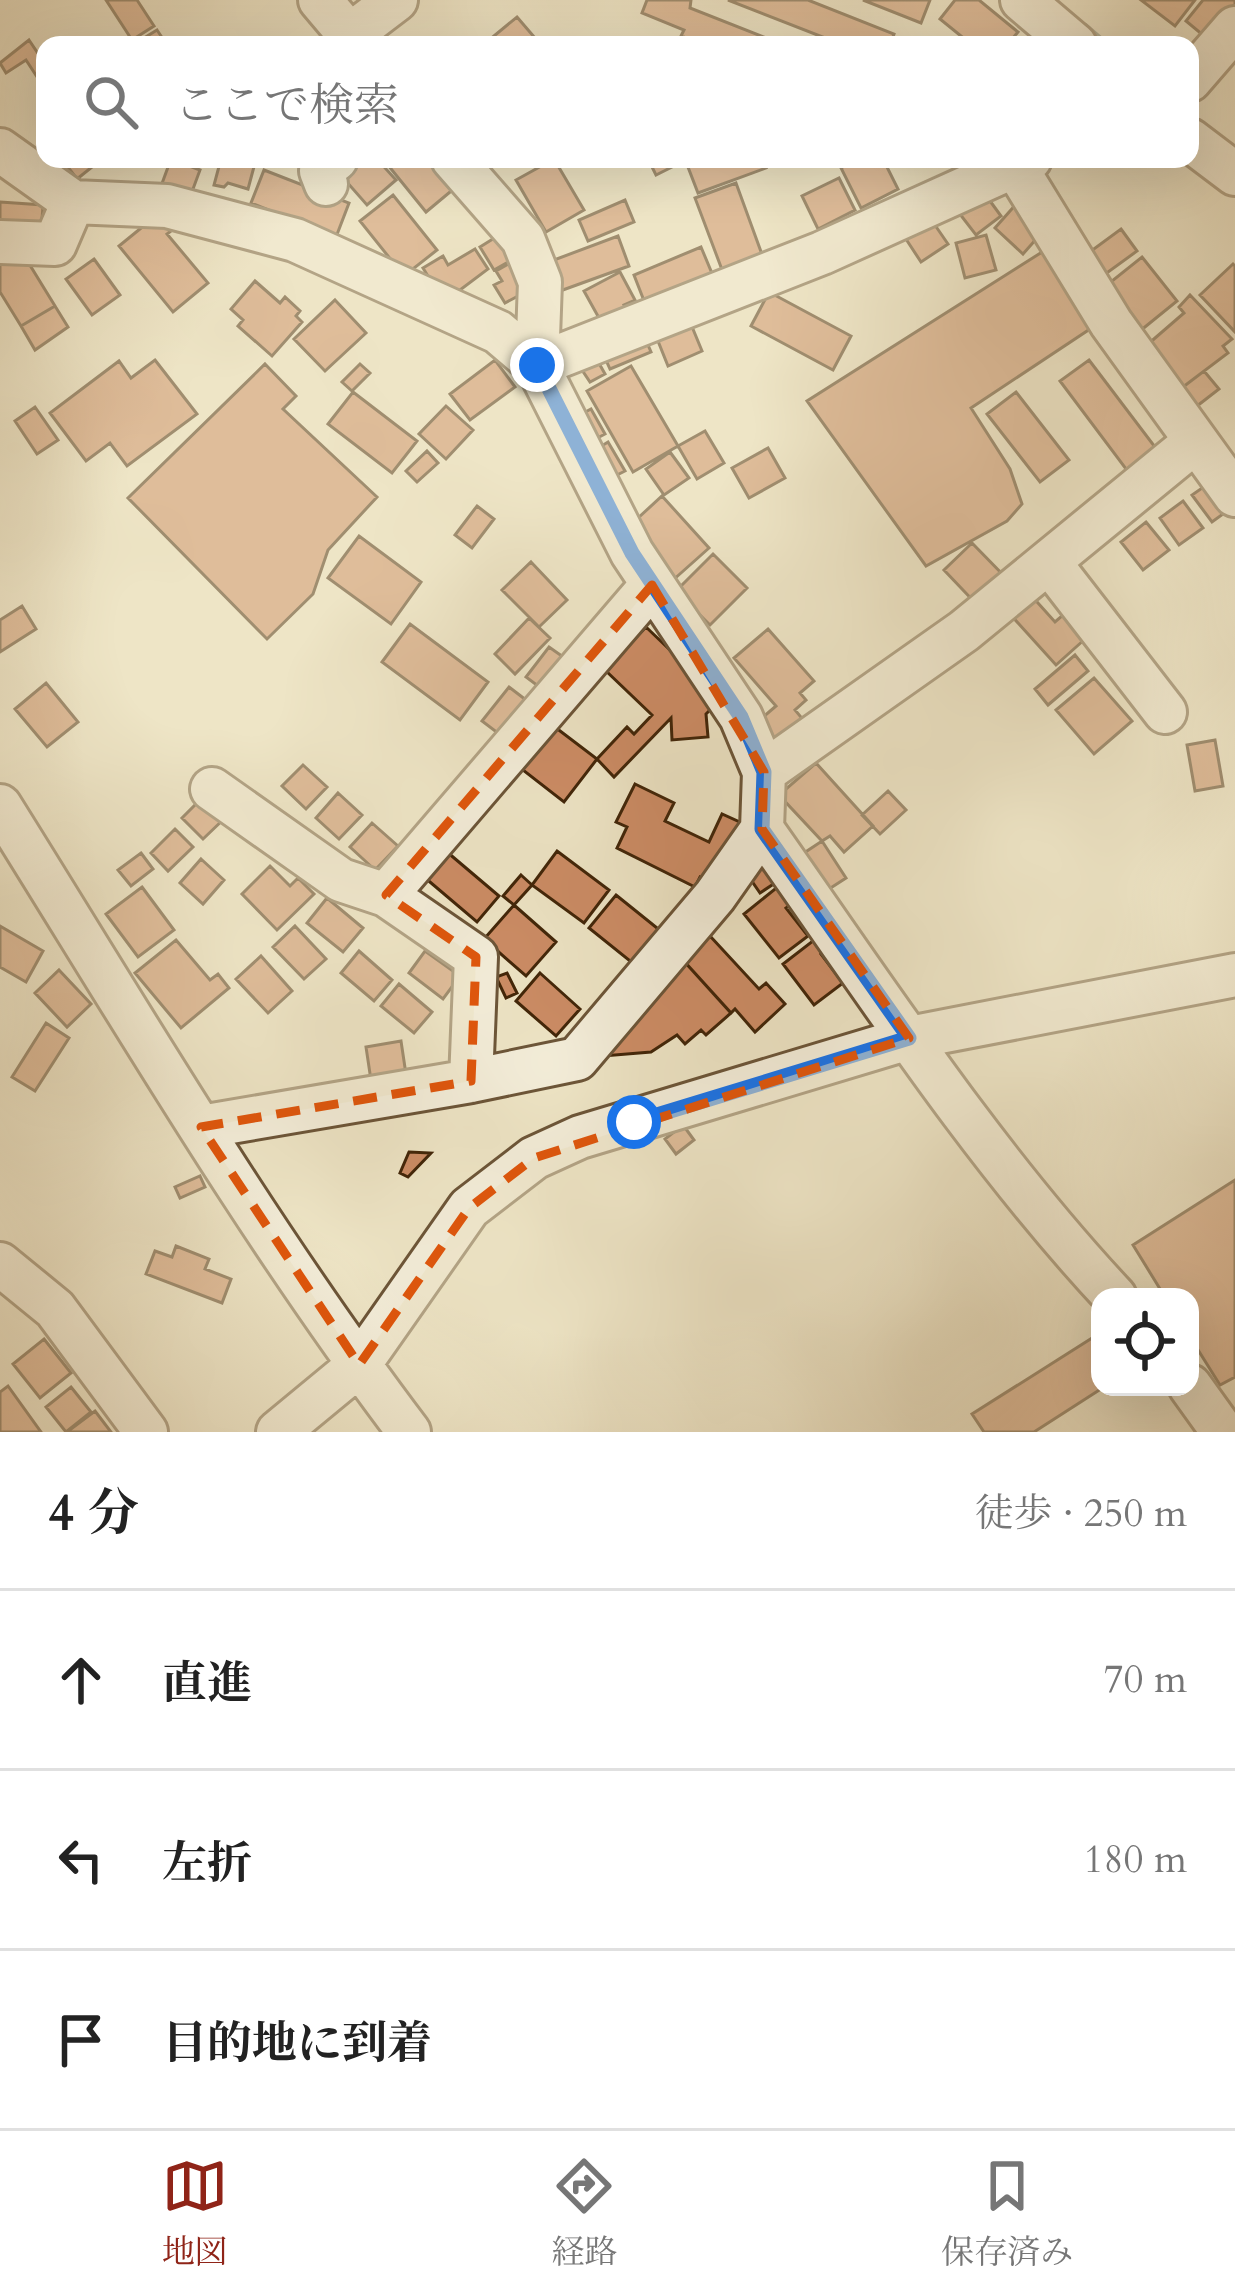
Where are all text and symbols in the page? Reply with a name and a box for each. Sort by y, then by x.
search box [36,36,1199,168]
icon: search [78,69,144,135]
text: ここで検索 [174,75,399,136]
route end [510,338,564,392]
route start [607,1095,661,1149]
map controls [1091,1288,1199,1396]
button: locate [1091,1288,1199,1396]
text: 4 分 [48,1479,139,1549]
text: 徒歩 · 250 m [975,1487,1187,1540]
icon: ahead [48,1647,114,1713]
text: 直進 [162,1653,252,1714]
text: 70 m [1104,1653,1187,1706]
icon: left [48,1827,114,1893]
text: 左折 [162,1833,252,1894]
text: 180 m [1084,1833,1187,1886]
icon: arrive [48,2007,114,2073]
text: 目的地に到着 [162,2013,432,2074]
tab: 地図 [162,2153,228,2275]
tab: 経路 [551,2153,617,2275]
tab: 保存済み [941,2153,1073,2275]

